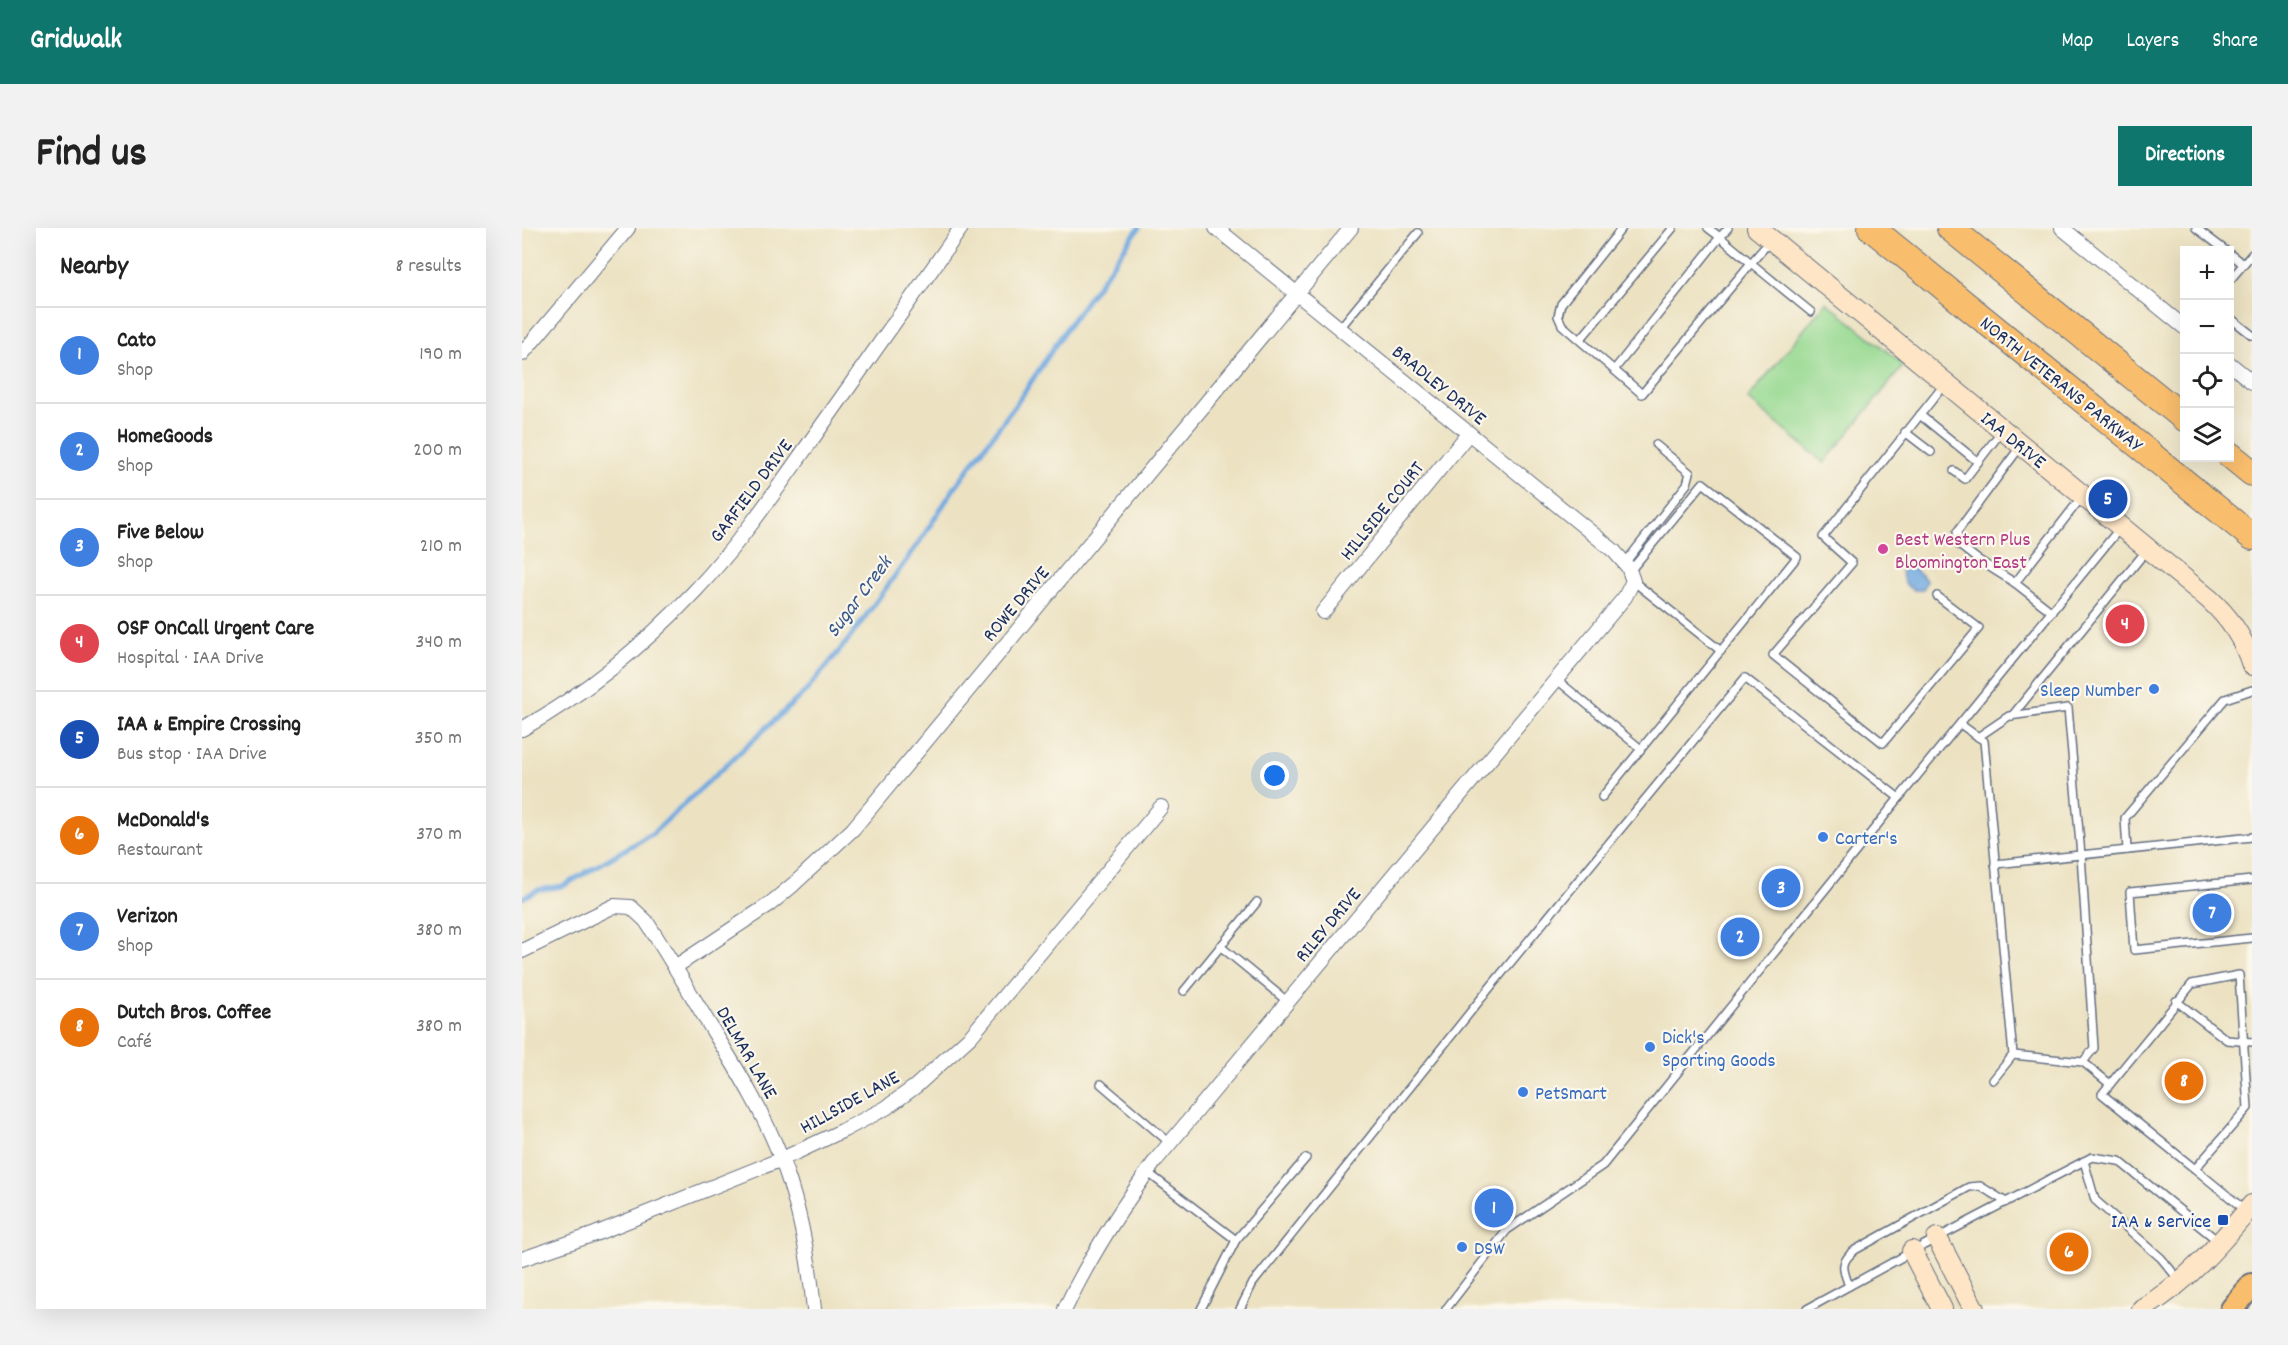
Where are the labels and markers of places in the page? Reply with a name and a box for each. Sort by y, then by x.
pin: 5 [2088,476,2128,522]
place label: Best Western Plus Bloomington East [1895,527,2031,578]
marker: Best Western Plus Bloomington East [1876,542,1890,556]
pin: 4 [2106,602,2144,646]
place label: Sleep Number [2040,678,2143,706]
marker: Sleep Number [2147,682,2161,696]
place label: Carter's [1835,826,1898,854]
marker: Carter's [1816,830,1830,844]
pin: 3 [1762,866,1800,910]
pin: 7 [2192,890,2232,936]
pin: 2 [1720,914,1760,960]
place label: Dick's Sporting Goods [1662,1025,1776,1076]
marker: Dick's Sporting Goods [1643,1040,1657,1054]
pin: 8 [2164,1058,2204,1104]
place label: PetSmart [1535,1081,1607,1109]
marker: PetSmart [1516,1085,1530,1099]
pin: 1 [1474,1186,1514,1230]
place label: IAA & Service [2111,1209,2211,1237]
marker: IAA & Service [2216,1213,2230,1227]
pin: 6 [2050,1230,2088,1274]
place label: DSW [1474,1236,1505,1264]
marker: DSW [1455,1240,1469,1254]

